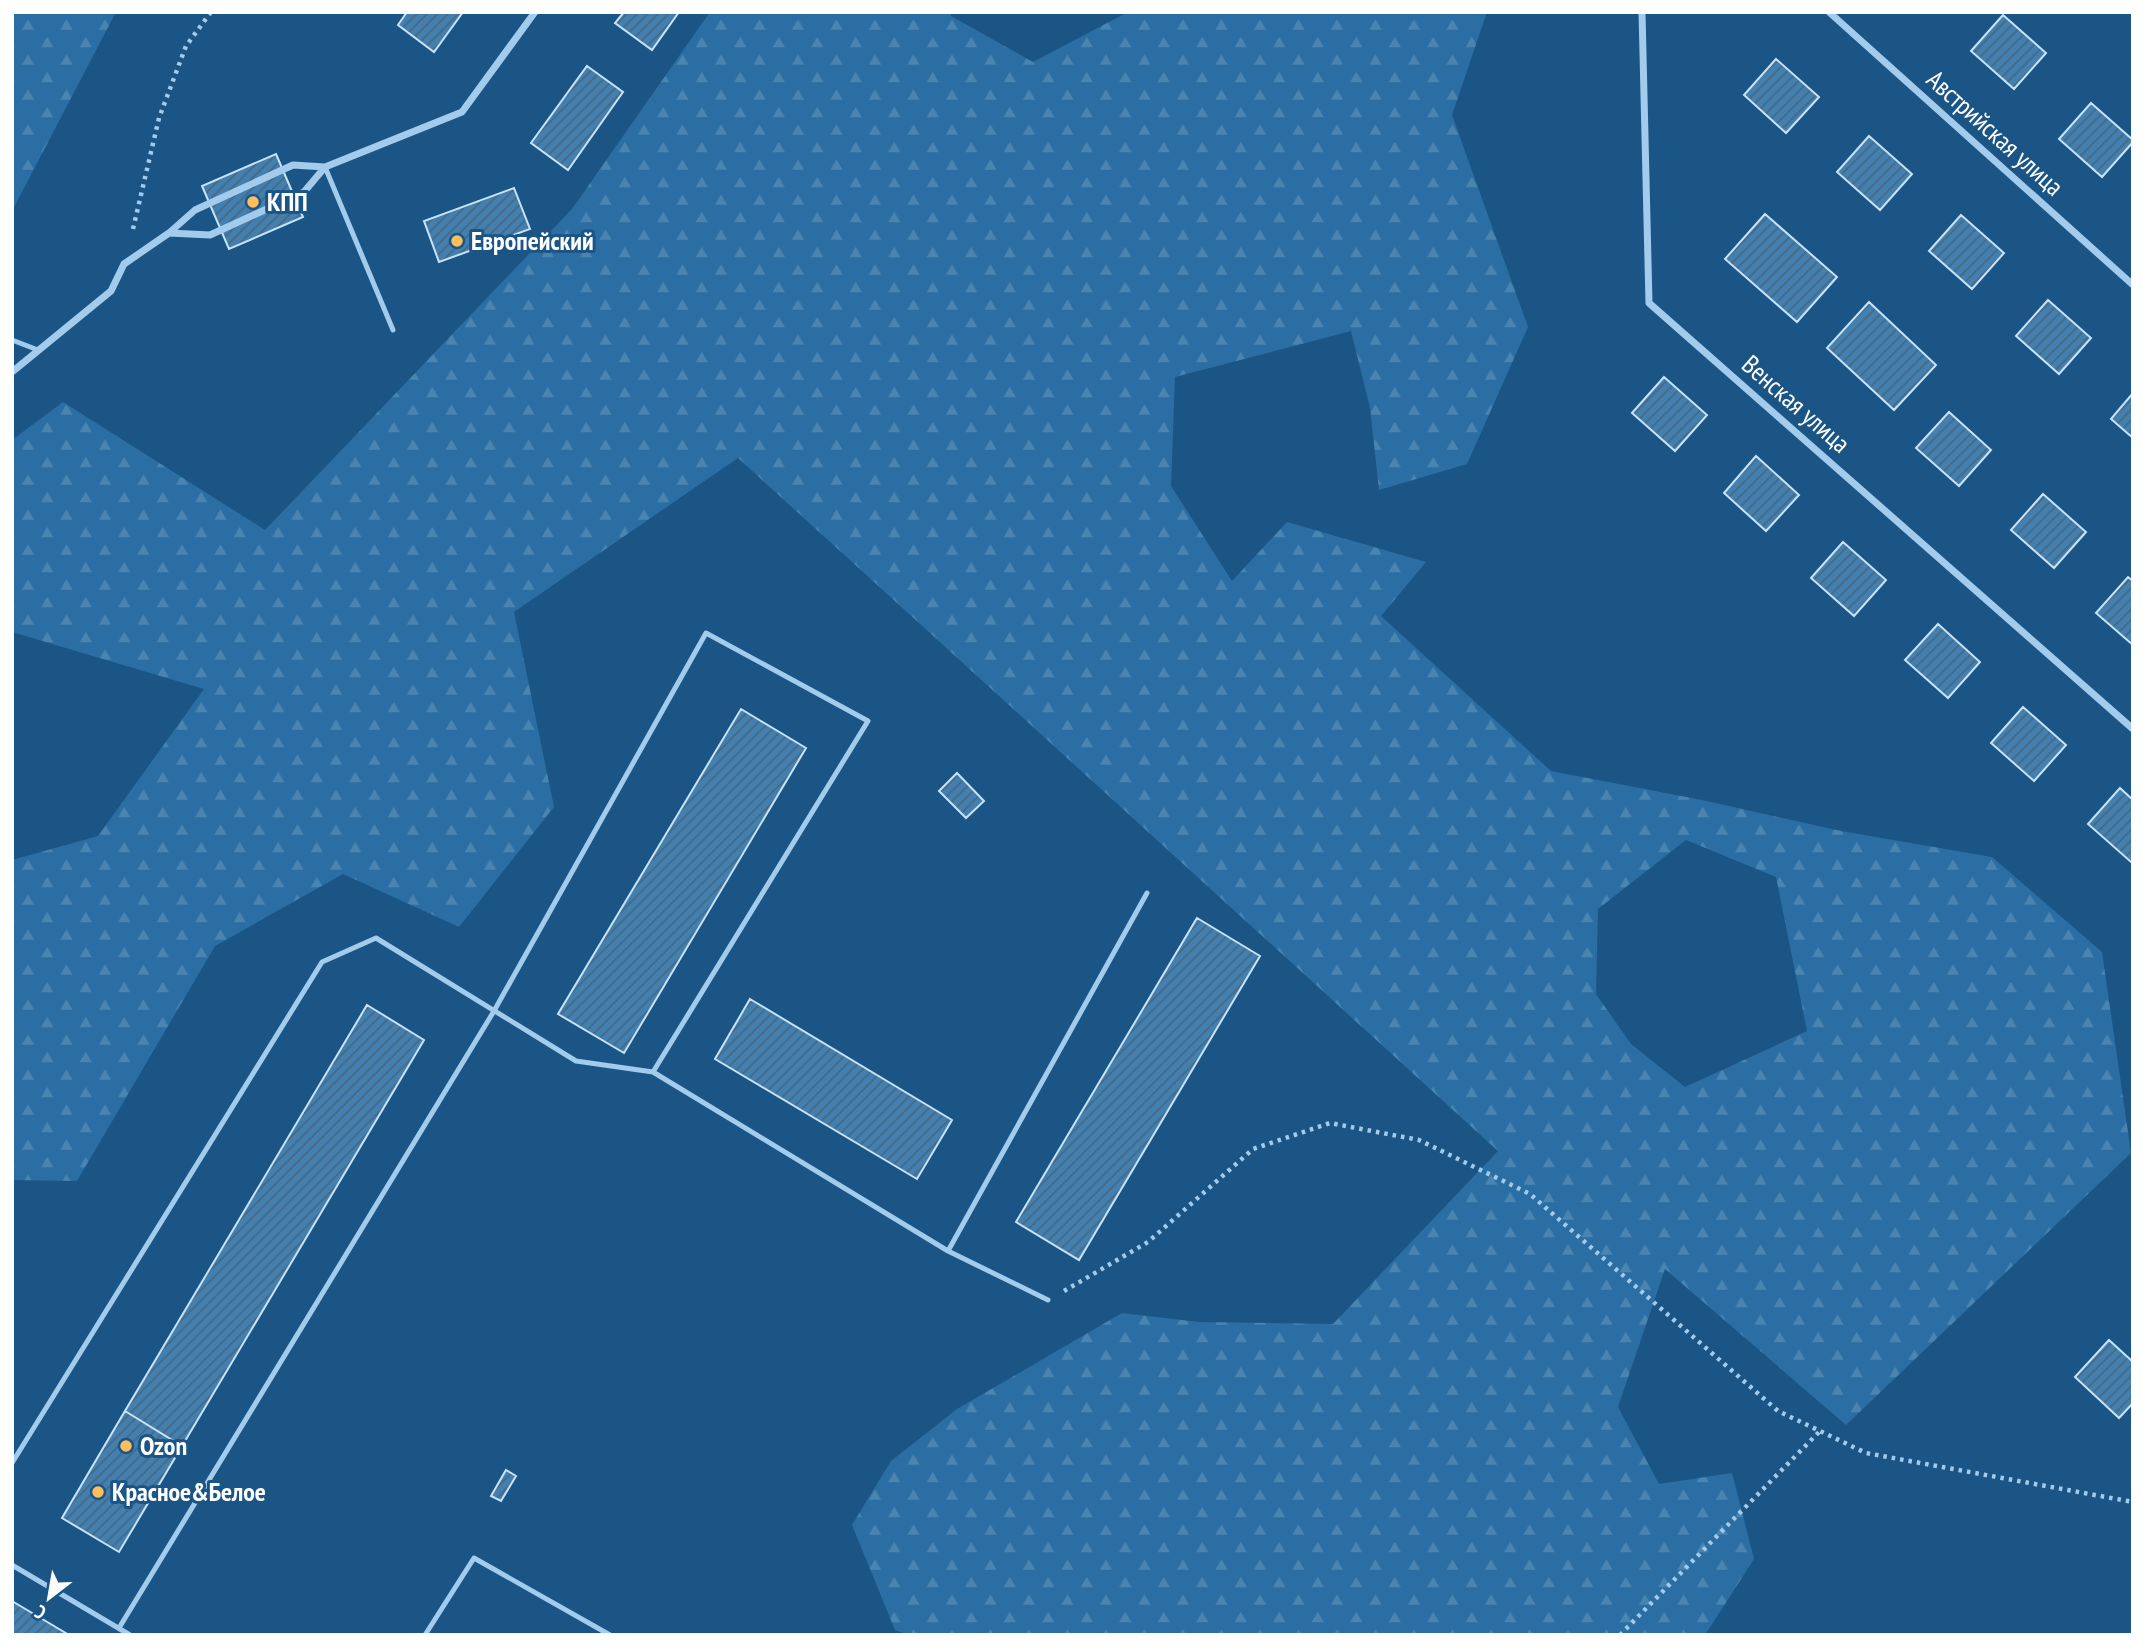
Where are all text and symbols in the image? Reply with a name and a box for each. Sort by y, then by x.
street label: Австрийская улица [1920,63,2071,203]
place label: КПП [267,185,308,218]
marker: КПП [245,194,261,210]
place label: Европейский [471,224,594,257]
marker: Европейский [449,233,465,249]
street label: Венская улица [1735,348,1857,460]
place label: Ozon [140,1429,187,1462]
marker: Ozon [118,1438,134,1454]
place label: Красное&Белое [112,1475,266,1508]
marker: Красное&Белое [90,1484,106,1500]
north arrow [14,1563,84,1633]
text: С [30,1600,50,1625]

